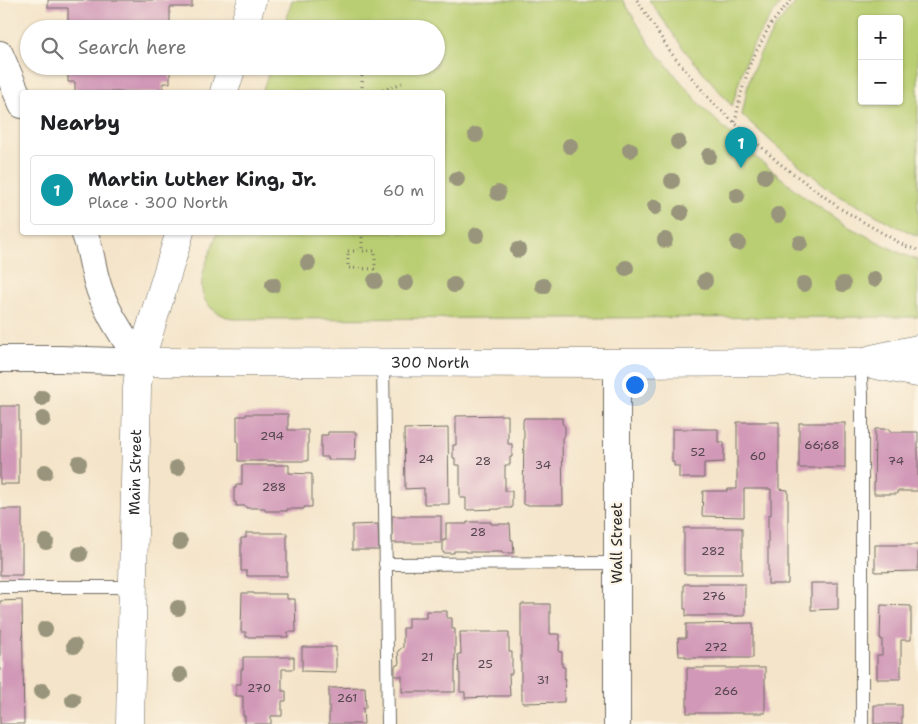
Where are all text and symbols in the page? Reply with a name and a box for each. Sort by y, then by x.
map controls [858,15,903,105]
button: + [858,15,903,60]
search box [20,20,445,75]
icon: search [38,34,66,62]
text: Search here [78,35,187,60]
button: − [858,60,903,105]
text: Nearby [40,109,120,137]
pin: 1 [725,127,757,168]
text: Martin Luther King, Jr. [88,167,317,192]
text: 1 [53,180,61,201]
text: 60 m [383,180,424,201]
text: Place · 300 North [88,192,228,213]
street label: 300 North [391,353,469,373]
your location [622,372,648,398]
house number: 294 [260,428,284,444]
street label: Main Street [124,429,146,515]
house number: 66;68 [804,437,840,453]
house number: 52 [690,444,706,460]
house number: 60 [750,448,766,464]
house number: 24 [418,451,434,467]
house number: 28 [475,453,491,469]
house number: 74 [888,453,904,469]
house number: 34 [535,457,551,473]
house number: 288 [262,479,286,495]
street label: Wall Street [607,502,627,584]
house number: 28 [470,524,486,540]
house number: 282 [701,543,725,559]
house number: 276 [702,588,726,604]
house number: 272 [704,639,728,655]
house number: 21 [421,649,433,665]
house number: 25 [477,656,493,672]
house number: 31 [537,672,549,688]
house number: 270 [247,680,271,696]
house number: 266 [714,683,738,699]
house number: 261 [337,690,357,706]

